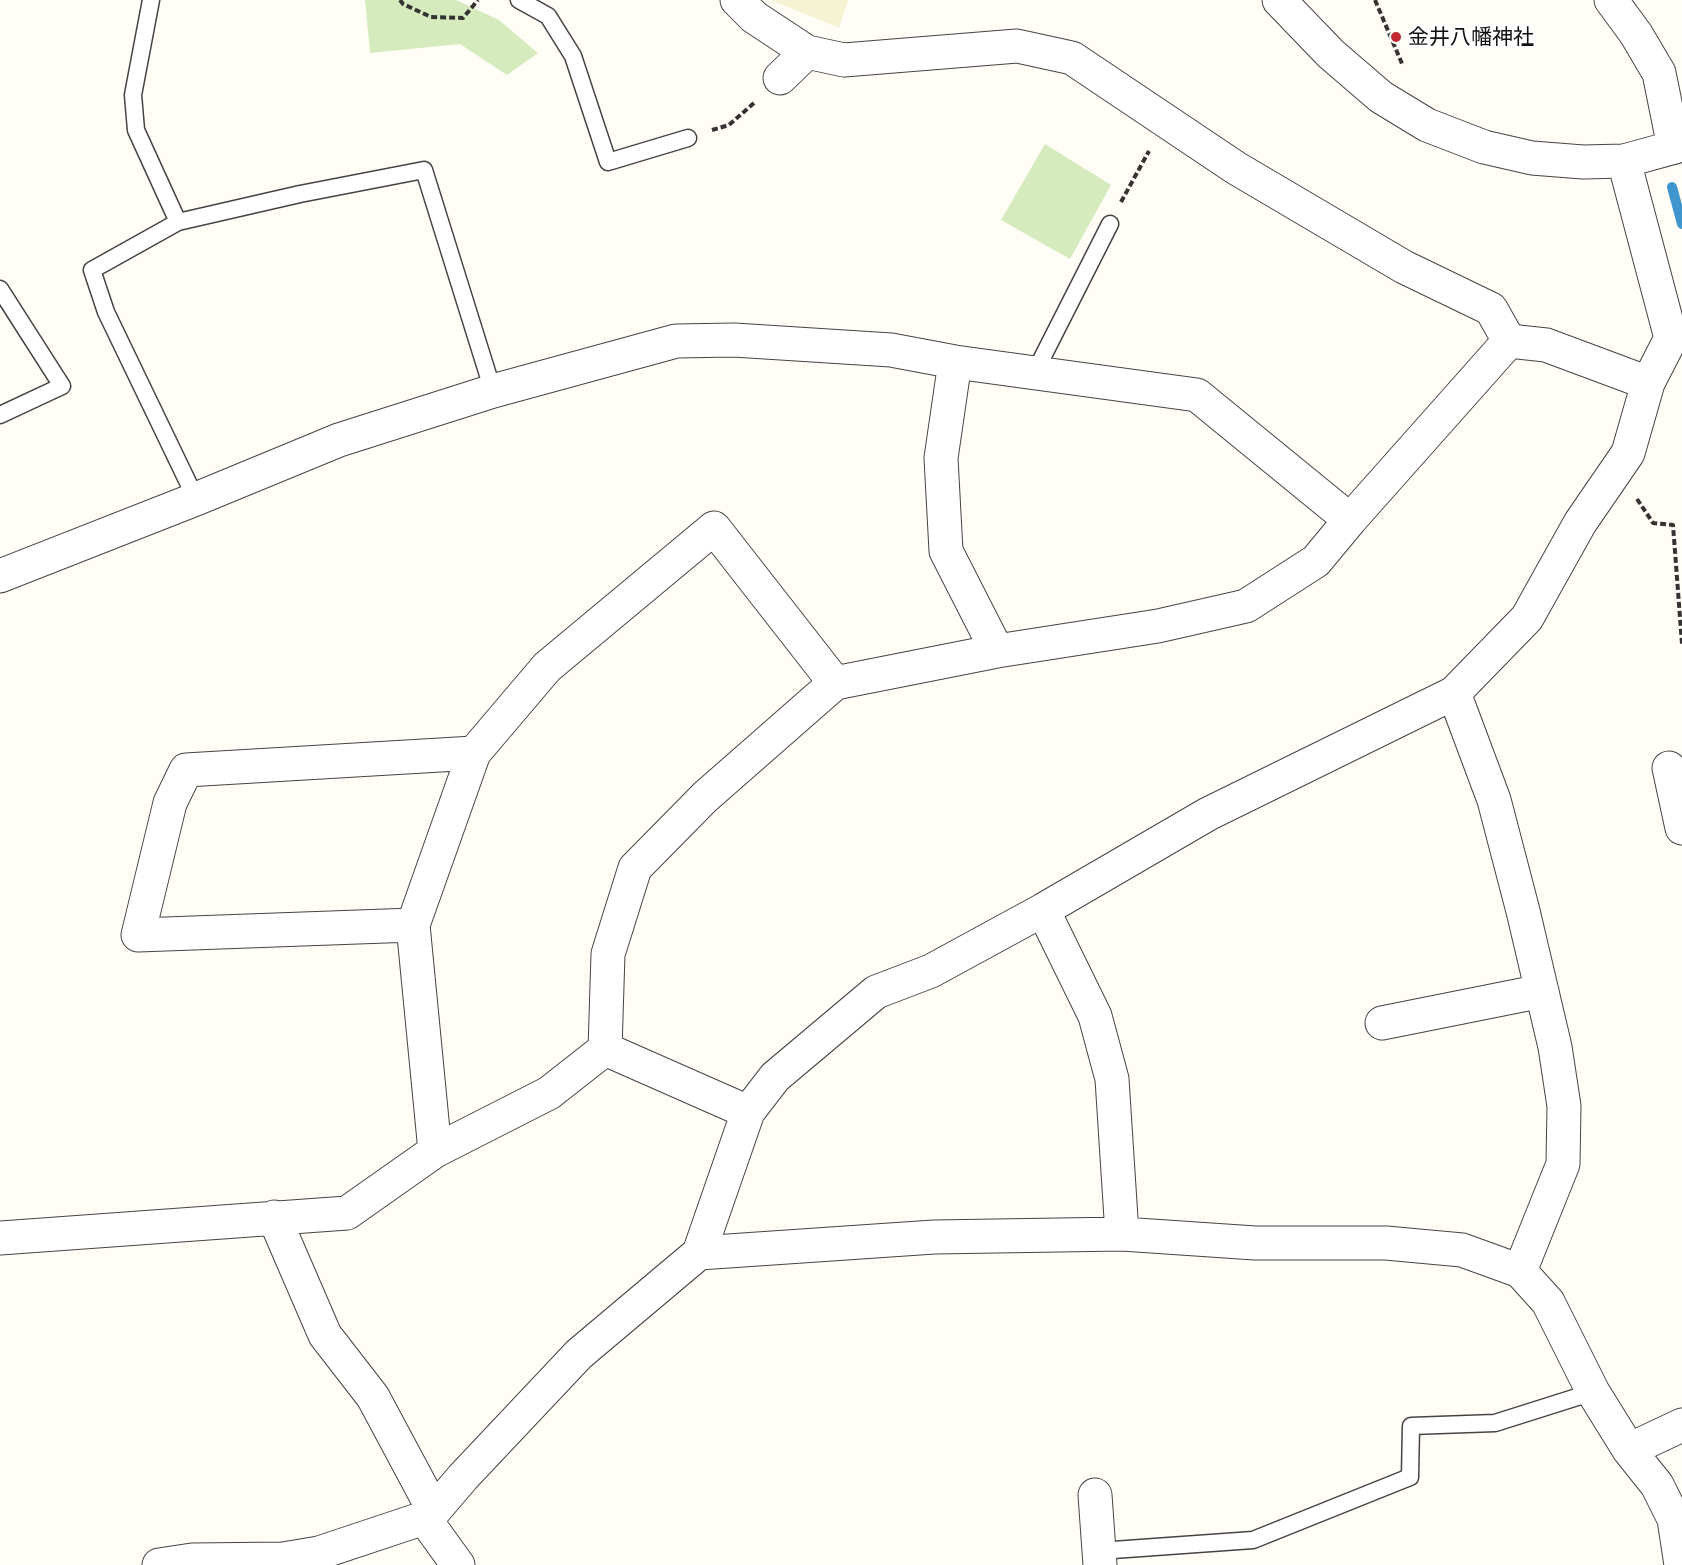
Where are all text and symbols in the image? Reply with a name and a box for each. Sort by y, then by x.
place label: 金井八幡神社 [1408,24,1534,50]
marker: 金井八幡神社 [1389,30,1403,44]

